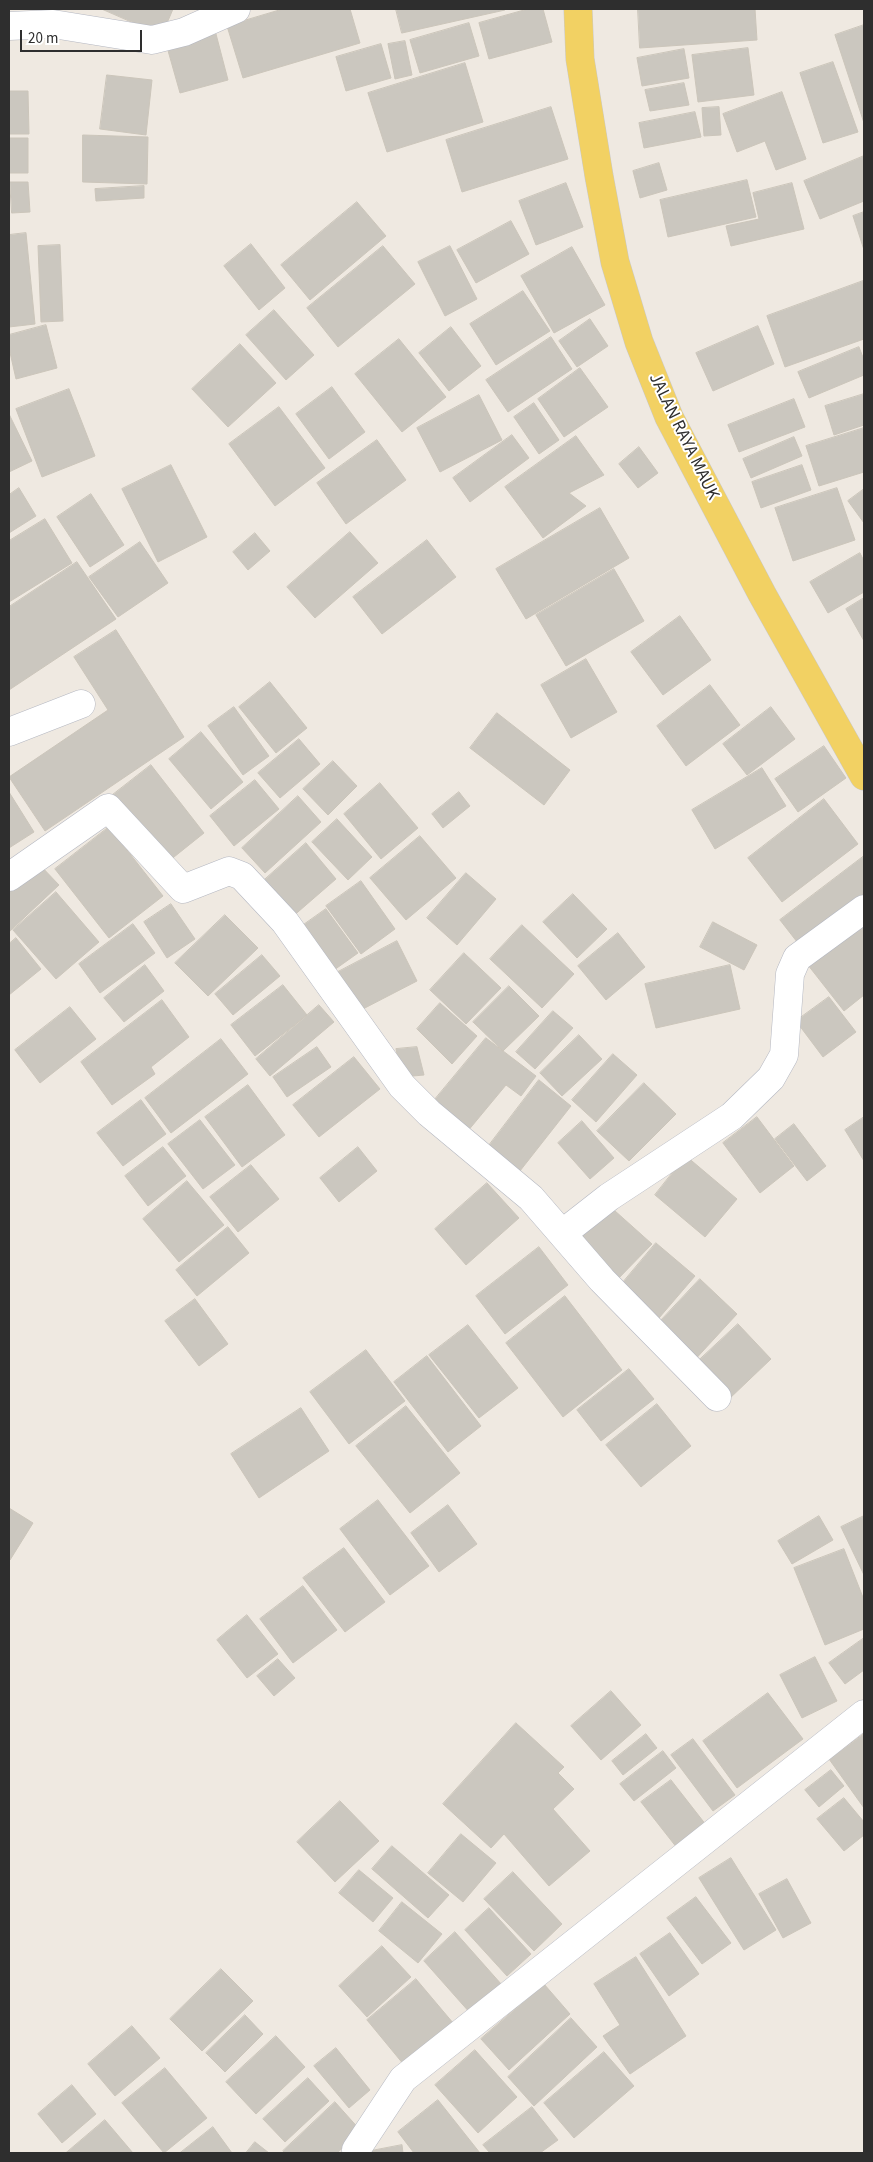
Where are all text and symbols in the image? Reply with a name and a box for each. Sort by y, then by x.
scale bar [22,20,145,52]
text: 20 m [28,28,58,49]
street label: JALAN RAYA MAUK [643,370,723,504]

